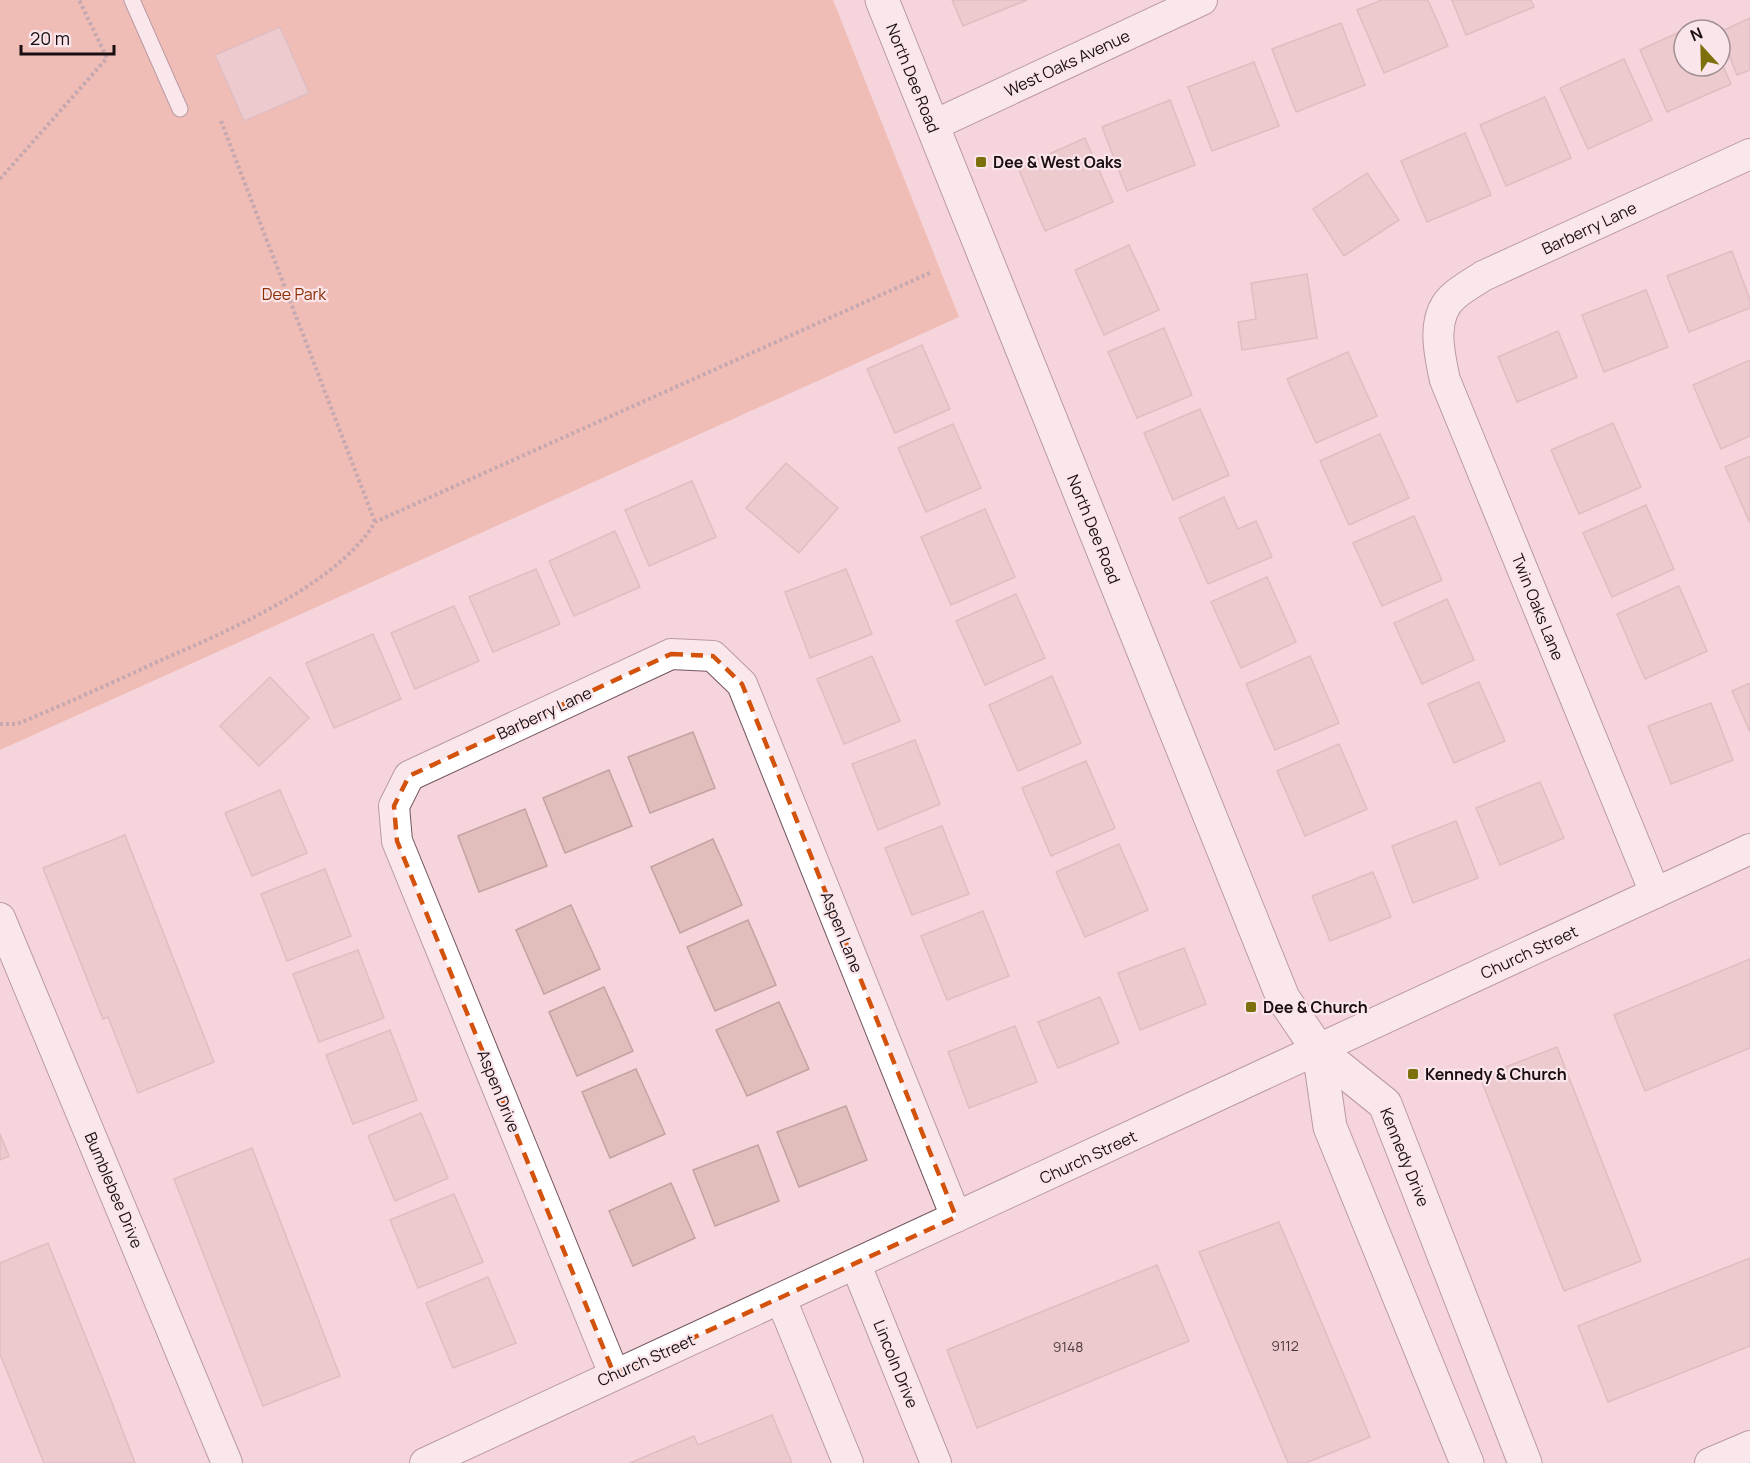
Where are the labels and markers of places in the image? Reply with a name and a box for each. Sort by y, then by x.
place label: Dee & West Oaks [993,151,1122,173]
marker: Dee & West Oaks [974,155,988,169]
place label: Dee & Church [1263,996,1368,1018]
marker: Dee & Church [1244,1000,1258,1014]
place label: Kennedy & Church [1425,1063,1567,1085]
marker: Kennedy & Church [1406,1067,1420,1081]

